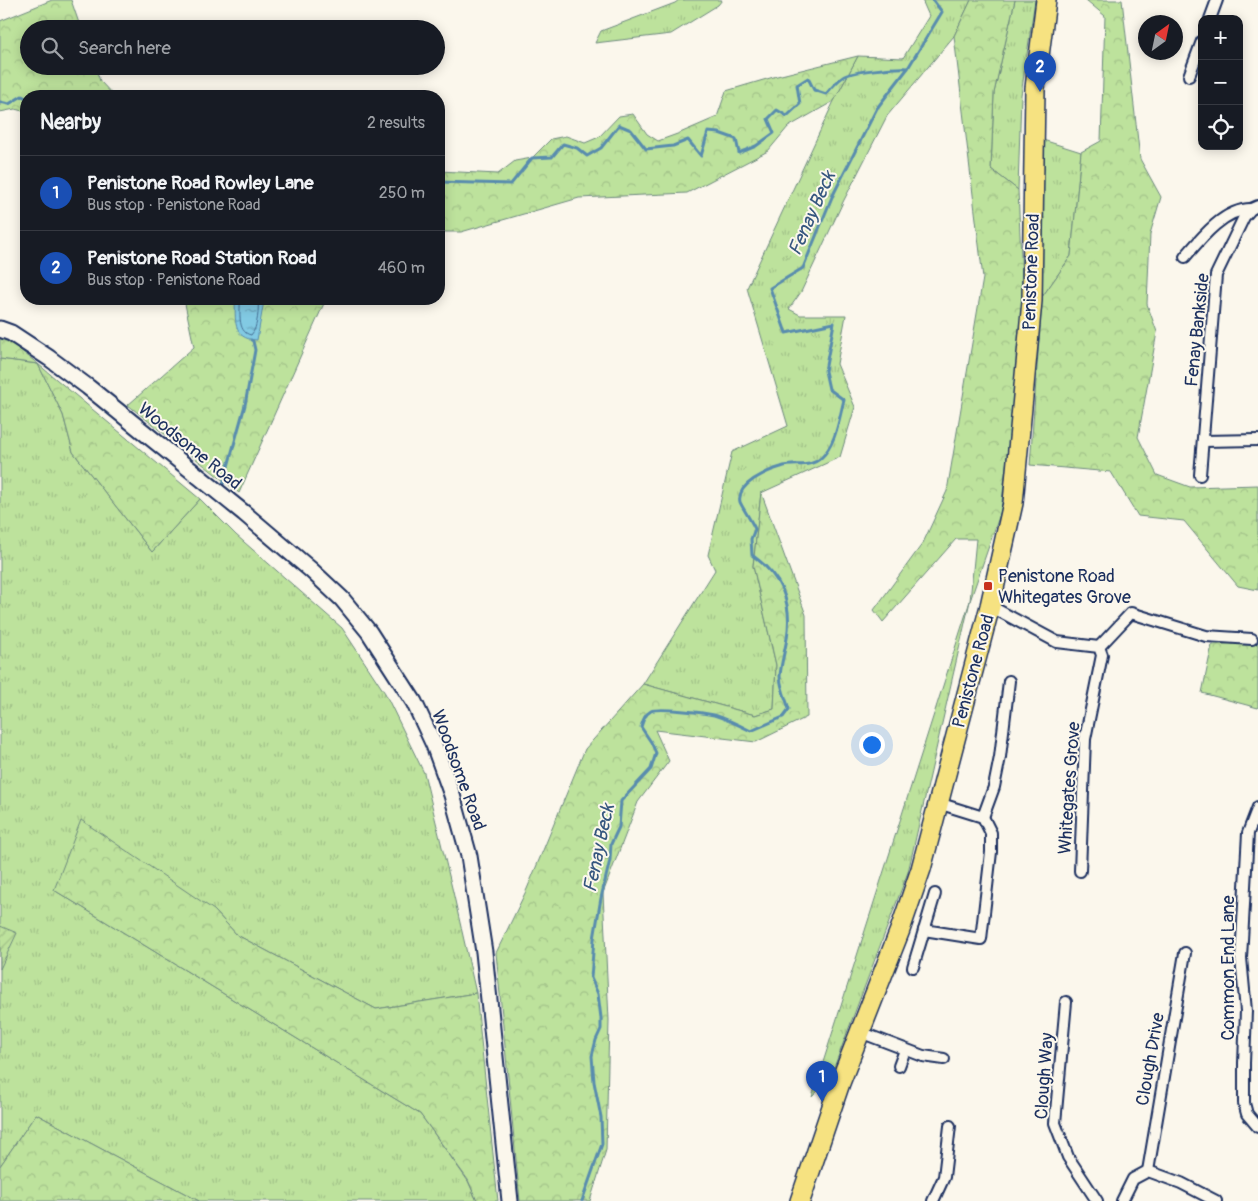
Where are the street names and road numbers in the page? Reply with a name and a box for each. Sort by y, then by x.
street label: Penistone Road [1018,213,1045,331]
street label: Fenay Bankside [1180,272,1215,388]
street label: Woodsome Road [133,398,246,495]
street label: Penistone Road [947,612,1000,731]
street label: Woodsome Road [426,707,491,834]
street label: Whitegates Grove [1053,721,1086,855]
street label: Common End Lane [1217,895,1240,1041]
street label: Clough Drive [1131,1011,1170,1107]
street label: Clough Way [1030,1031,1059,1120]

